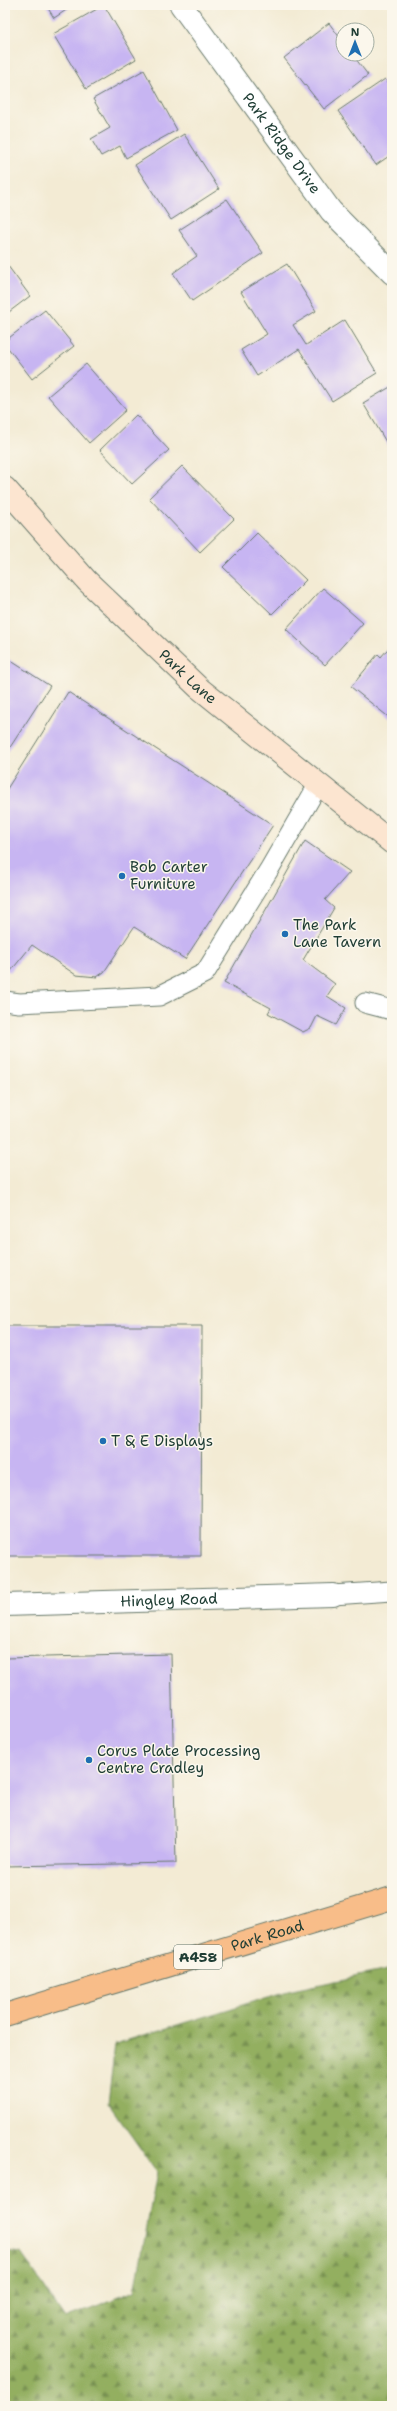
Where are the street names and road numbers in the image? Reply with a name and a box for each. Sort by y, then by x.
street label: Park Ridge Drive [238,89,325,198]
street label: Park Lane [154,645,221,709]
street label: Hingley Road [120,1589,218,1611]
street label: Park Road [228,1915,307,1956]
road number: A458 [174,1945,222,1969]

